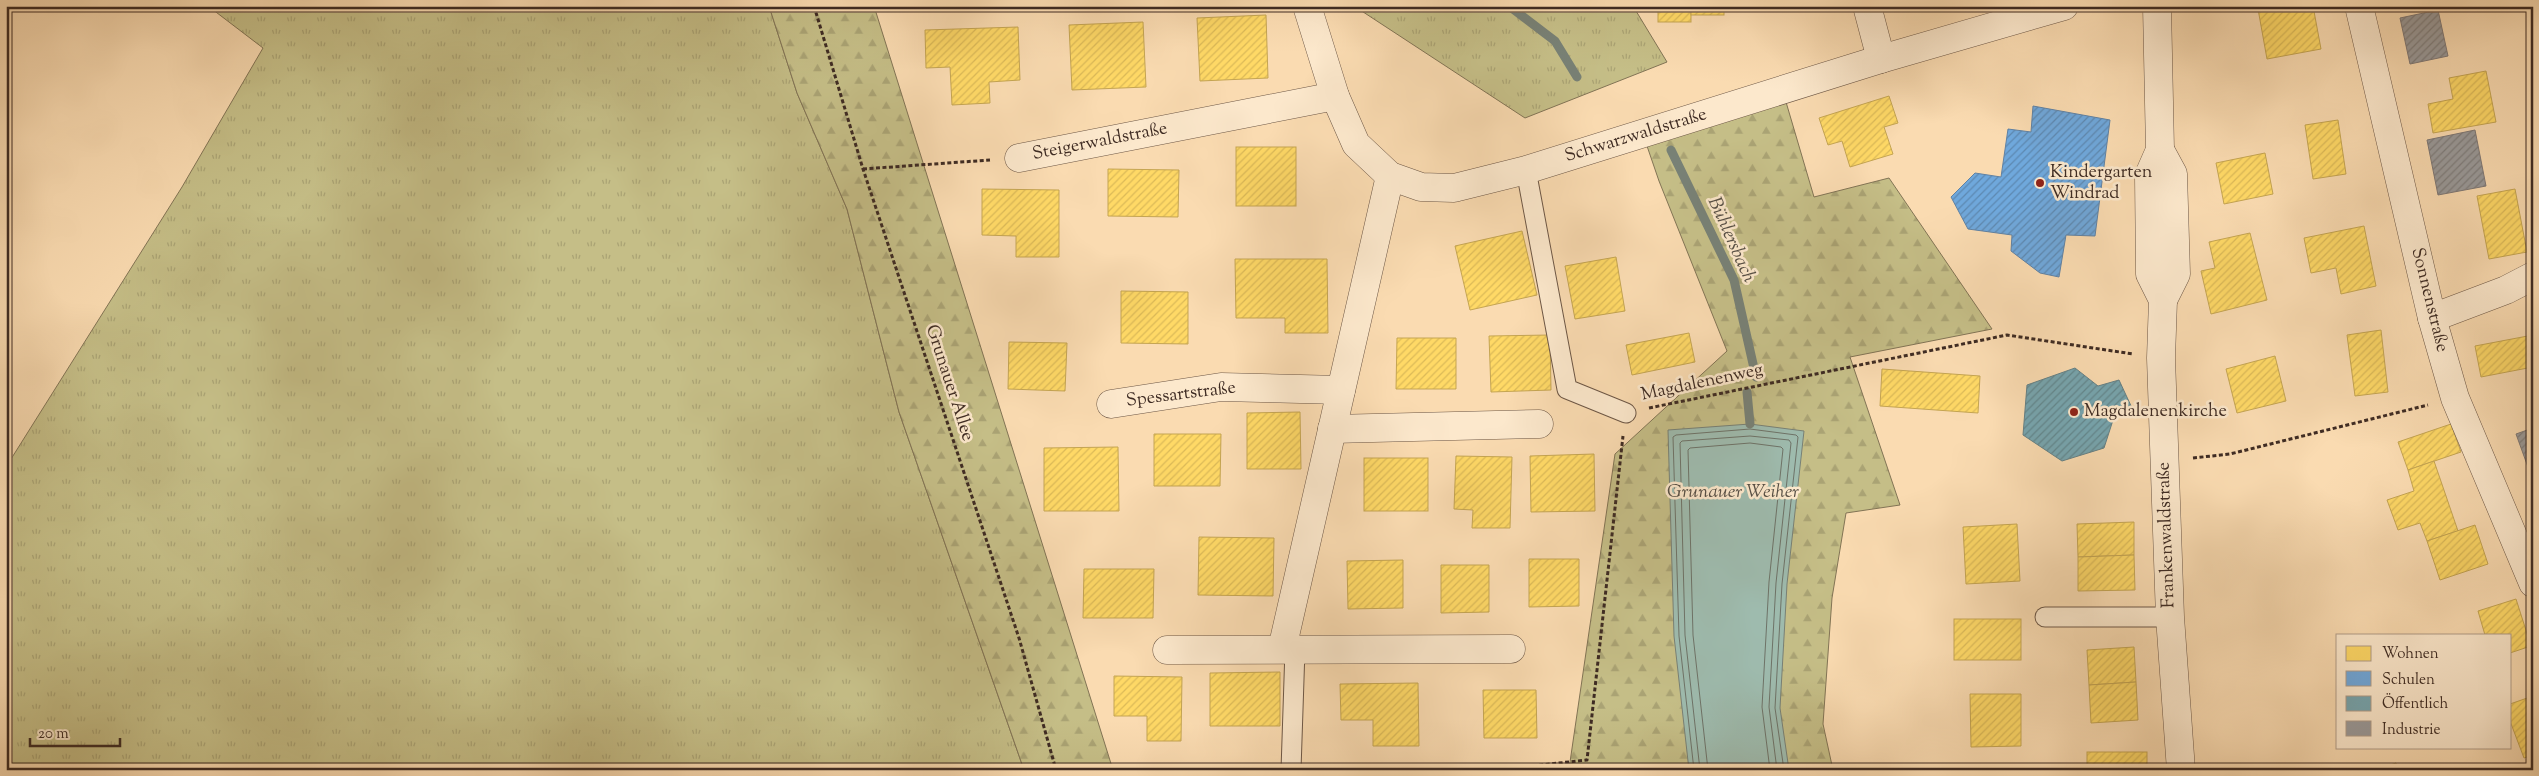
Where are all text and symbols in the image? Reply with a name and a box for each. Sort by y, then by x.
street label: Schwarzwaldstraße [1562,102,1710,170]
street label: Steigerwaldstraße [1030,116,1170,168]
place label: Kindergarten Windrad [2050,160,2153,207]
marker: Kindergarten Windrad [2034,177,2046,189]
water label: Bühlersbach [1700,193,1762,288]
street label: Sonnenstraße [2403,245,2455,355]
street label: Grunauer Allee [918,321,980,445]
street label: Magdalenenweg [1639,357,1766,409]
street label: Spessartstraße [1125,375,1237,415]
place label: Magdalenenkirche [2084,399,2227,425]
marker: Magdalenenkirche [2068,406,2080,418]
street label: Frankenwaldstraße [2151,461,2183,609]
water label: Grunauer Weiher [1667,479,1799,506]
legend [2336,634,2512,748]
text: Wohnen [2382,644,2439,665]
text: Schulen [2382,670,2435,691]
text: Öffentlich [2382,693,2449,715]
scale bar [30,716,120,748]
text: Industrie [2382,720,2440,741]
text: 20 m [38,724,69,745]

